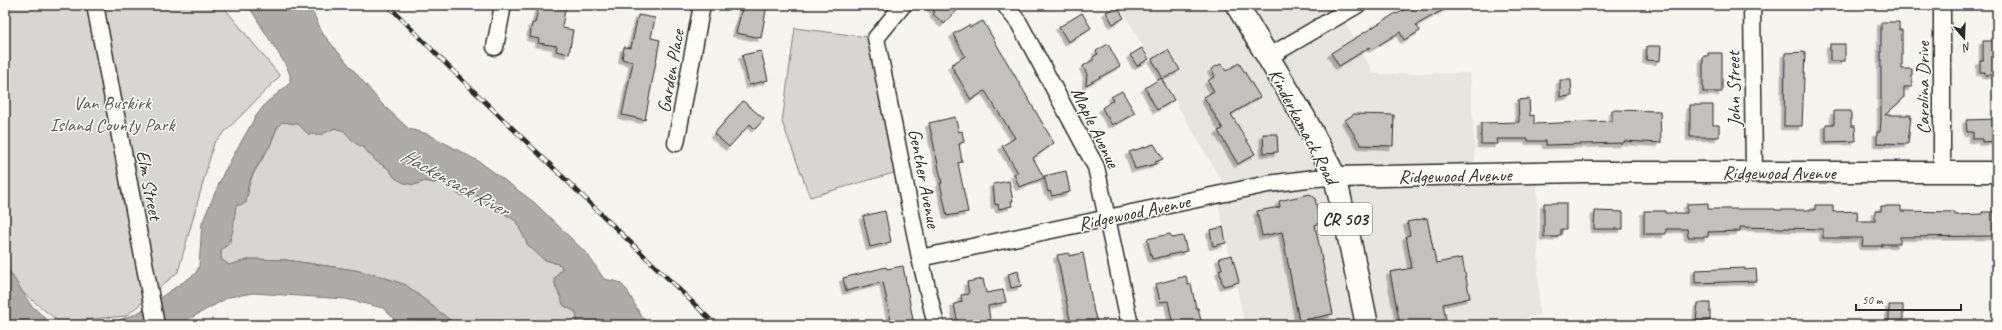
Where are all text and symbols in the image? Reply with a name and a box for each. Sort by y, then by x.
north arrow [1944,18,1984,58]
street label: Garden Place [652,26,690,115]
street label: Carolina Drive [1911,40,1935,135]
text: N [1960,40,1973,56]
street label: John Street [1721,49,1747,128]
street label: Kinderkamack Road [1263,65,1345,192]
street label: Maple Avenue [1065,83,1126,173]
park label: Van Buskirk Island County Park [50,91,176,137]
street label: Genther Avenue [903,127,946,231]
water label: Hackensack River [397,143,515,224]
street label: Elm Street [131,148,168,224]
street label: Ridgewood Avenue [1722,161,1837,185]
street label: Ridgewood Avenue [1398,163,1514,189]
street label: Ridgewood Avenue [1076,189,1194,236]
road number: CR 503 [1318,203,1372,235]
scale bar [1856,286,1961,312]
text: 50 m [1862,292,1884,308]

